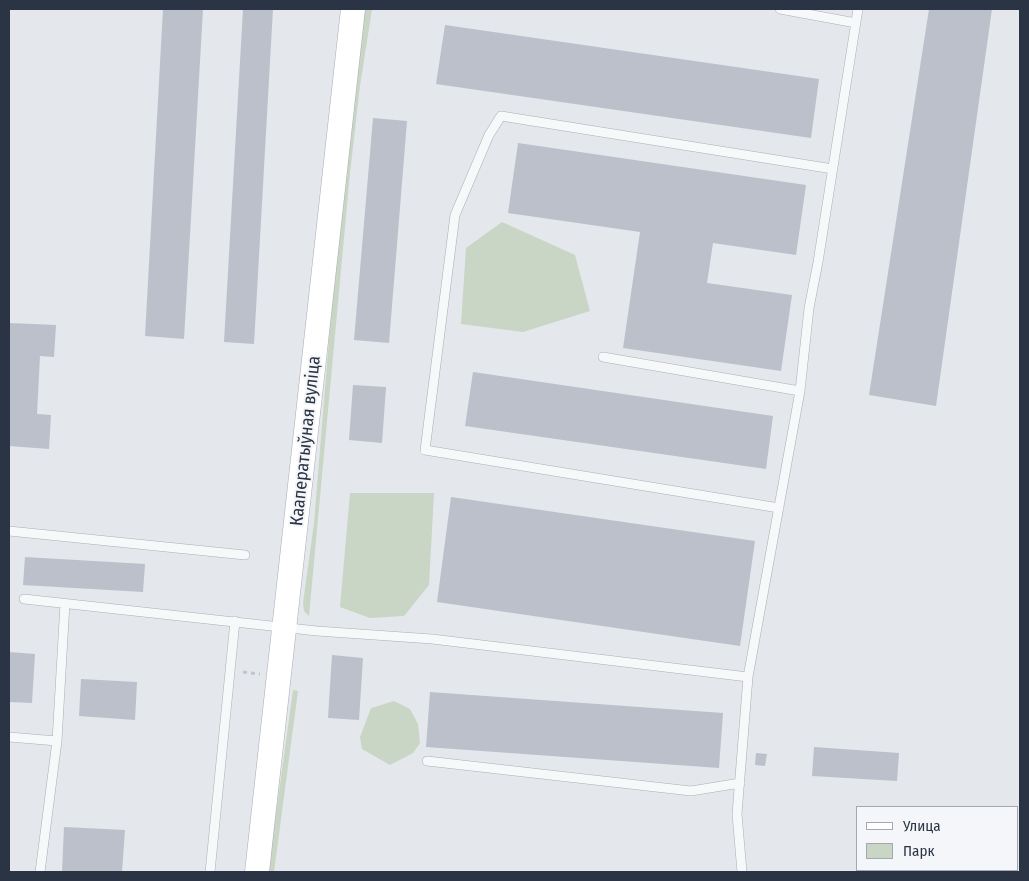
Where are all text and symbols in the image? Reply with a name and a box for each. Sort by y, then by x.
street label: Кааператыўная вуліца [286,355,326,527]
legend [856,806,1019,871]
text: Улица [903,817,941,835]
text: Парк [903,842,934,860]

